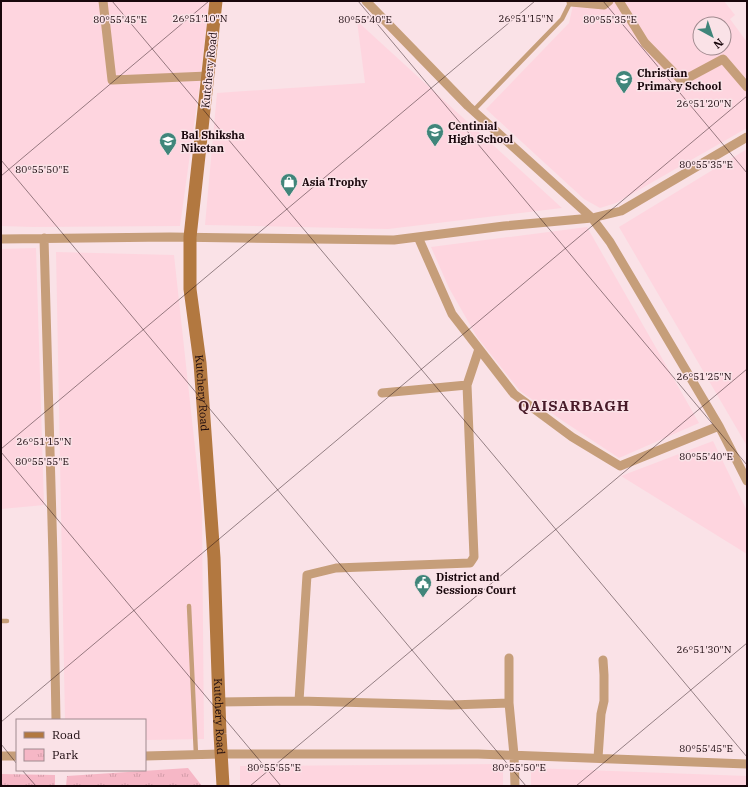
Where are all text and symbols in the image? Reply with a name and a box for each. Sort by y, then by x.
text: 26°51'10"N [173,12,228,25]
text: 26°51'15"N [499,12,554,25]
text: 80°55'45"E [93,13,147,26]
text: 80°55'40"E [338,13,392,26]
text: 80°55'35"E [583,13,637,26]
north arrow [692,16,732,56]
street label: Kutchery Road [198,31,220,109]
text: N [710,36,726,52]
place label: Christian Primary School [637,66,722,93]
school or university icon: Christian Primary School [614,69,634,94]
text: 26°51'20"N [677,97,732,110]
place label: Centinial High School [448,119,514,146]
school or university icon: Centinial High School [425,122,445,147]
place label: Bal Shiksha Niketan [181,128,245,155]
school or university icon: Bal Shiksha Niketan [158,131,178,156]
text: 80°55'35"E [679,158,733,171]
text: 80°55'50"E [15,163,69,176]
shop icon: Asia Trophy [279,172,299,197]
place label: Asia Trophy [302,175,368,189]
street label: Kutchery Road [192,354,212,432]
text: 26°51'25"N [677,370,732,383]
district label: QAISARBAGH [518,396,630,415]
text: 26°51'15"N [17,435,72,448]
text: 80°55'40"E [679,450,733,463]
text: 80°55'55"E [15,455,69,468]
place label: District and Sessions Court [436,570,516,597]
public building icon: District and Sessions Court [413,573,433,598]
text: 26°51'30"N [677,643,732,656]
street label: Kutchery Road [211,678,228,755]
legend [16,719,146,771]
text: Road [52,727,81,742]
text: 80°55'45"E [679,742,733,755]
text: Park [52,747,78,762]
text: 80°55'55"E [247,761,301,774]
text: 80°55'50"E [492,761,546,774]

